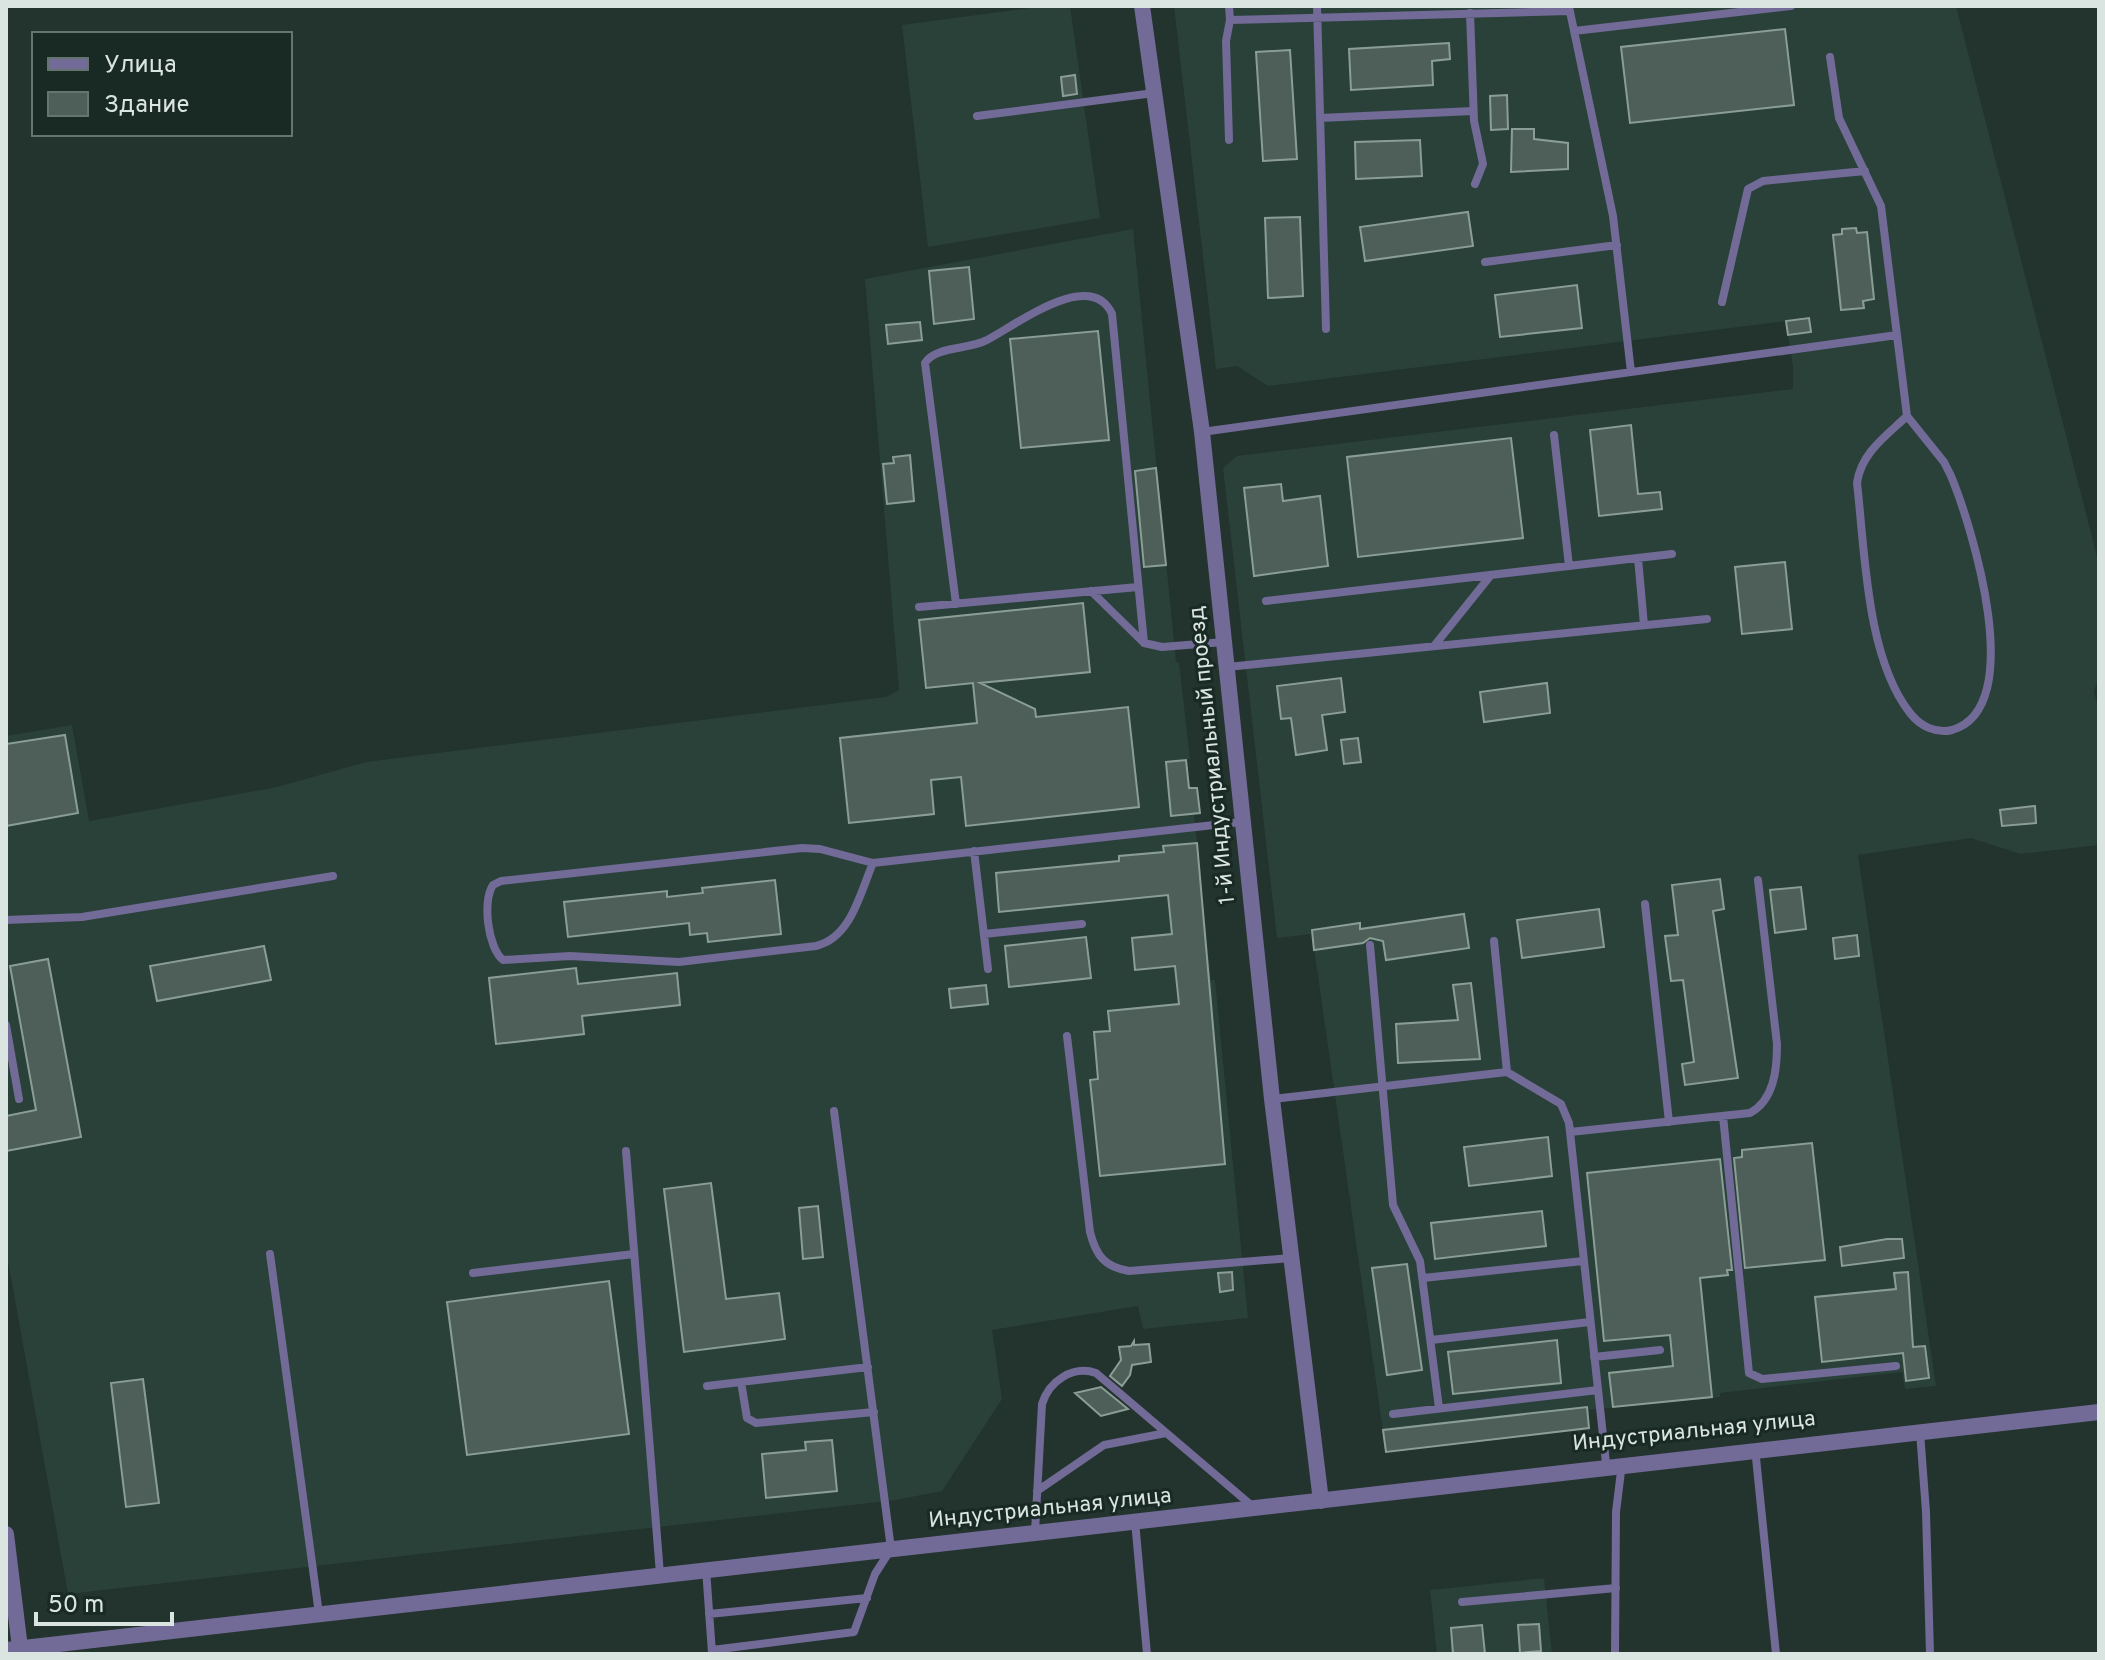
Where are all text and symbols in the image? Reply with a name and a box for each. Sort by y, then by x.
legend [32,32,292,136]
text: Улица [104,51,177,81]
text: Здание [104,91,190,121]
street label: 1-й Индустриальный проезд [1184,605,1242,905]
street label: Индустриальная улица [1571,1406,1817,1458]
street label: Индустриальная улица [927,1483,1173,1535]
scale bar [36,1576,172,1626]
text: 50 m [48,1591,104,1621]

